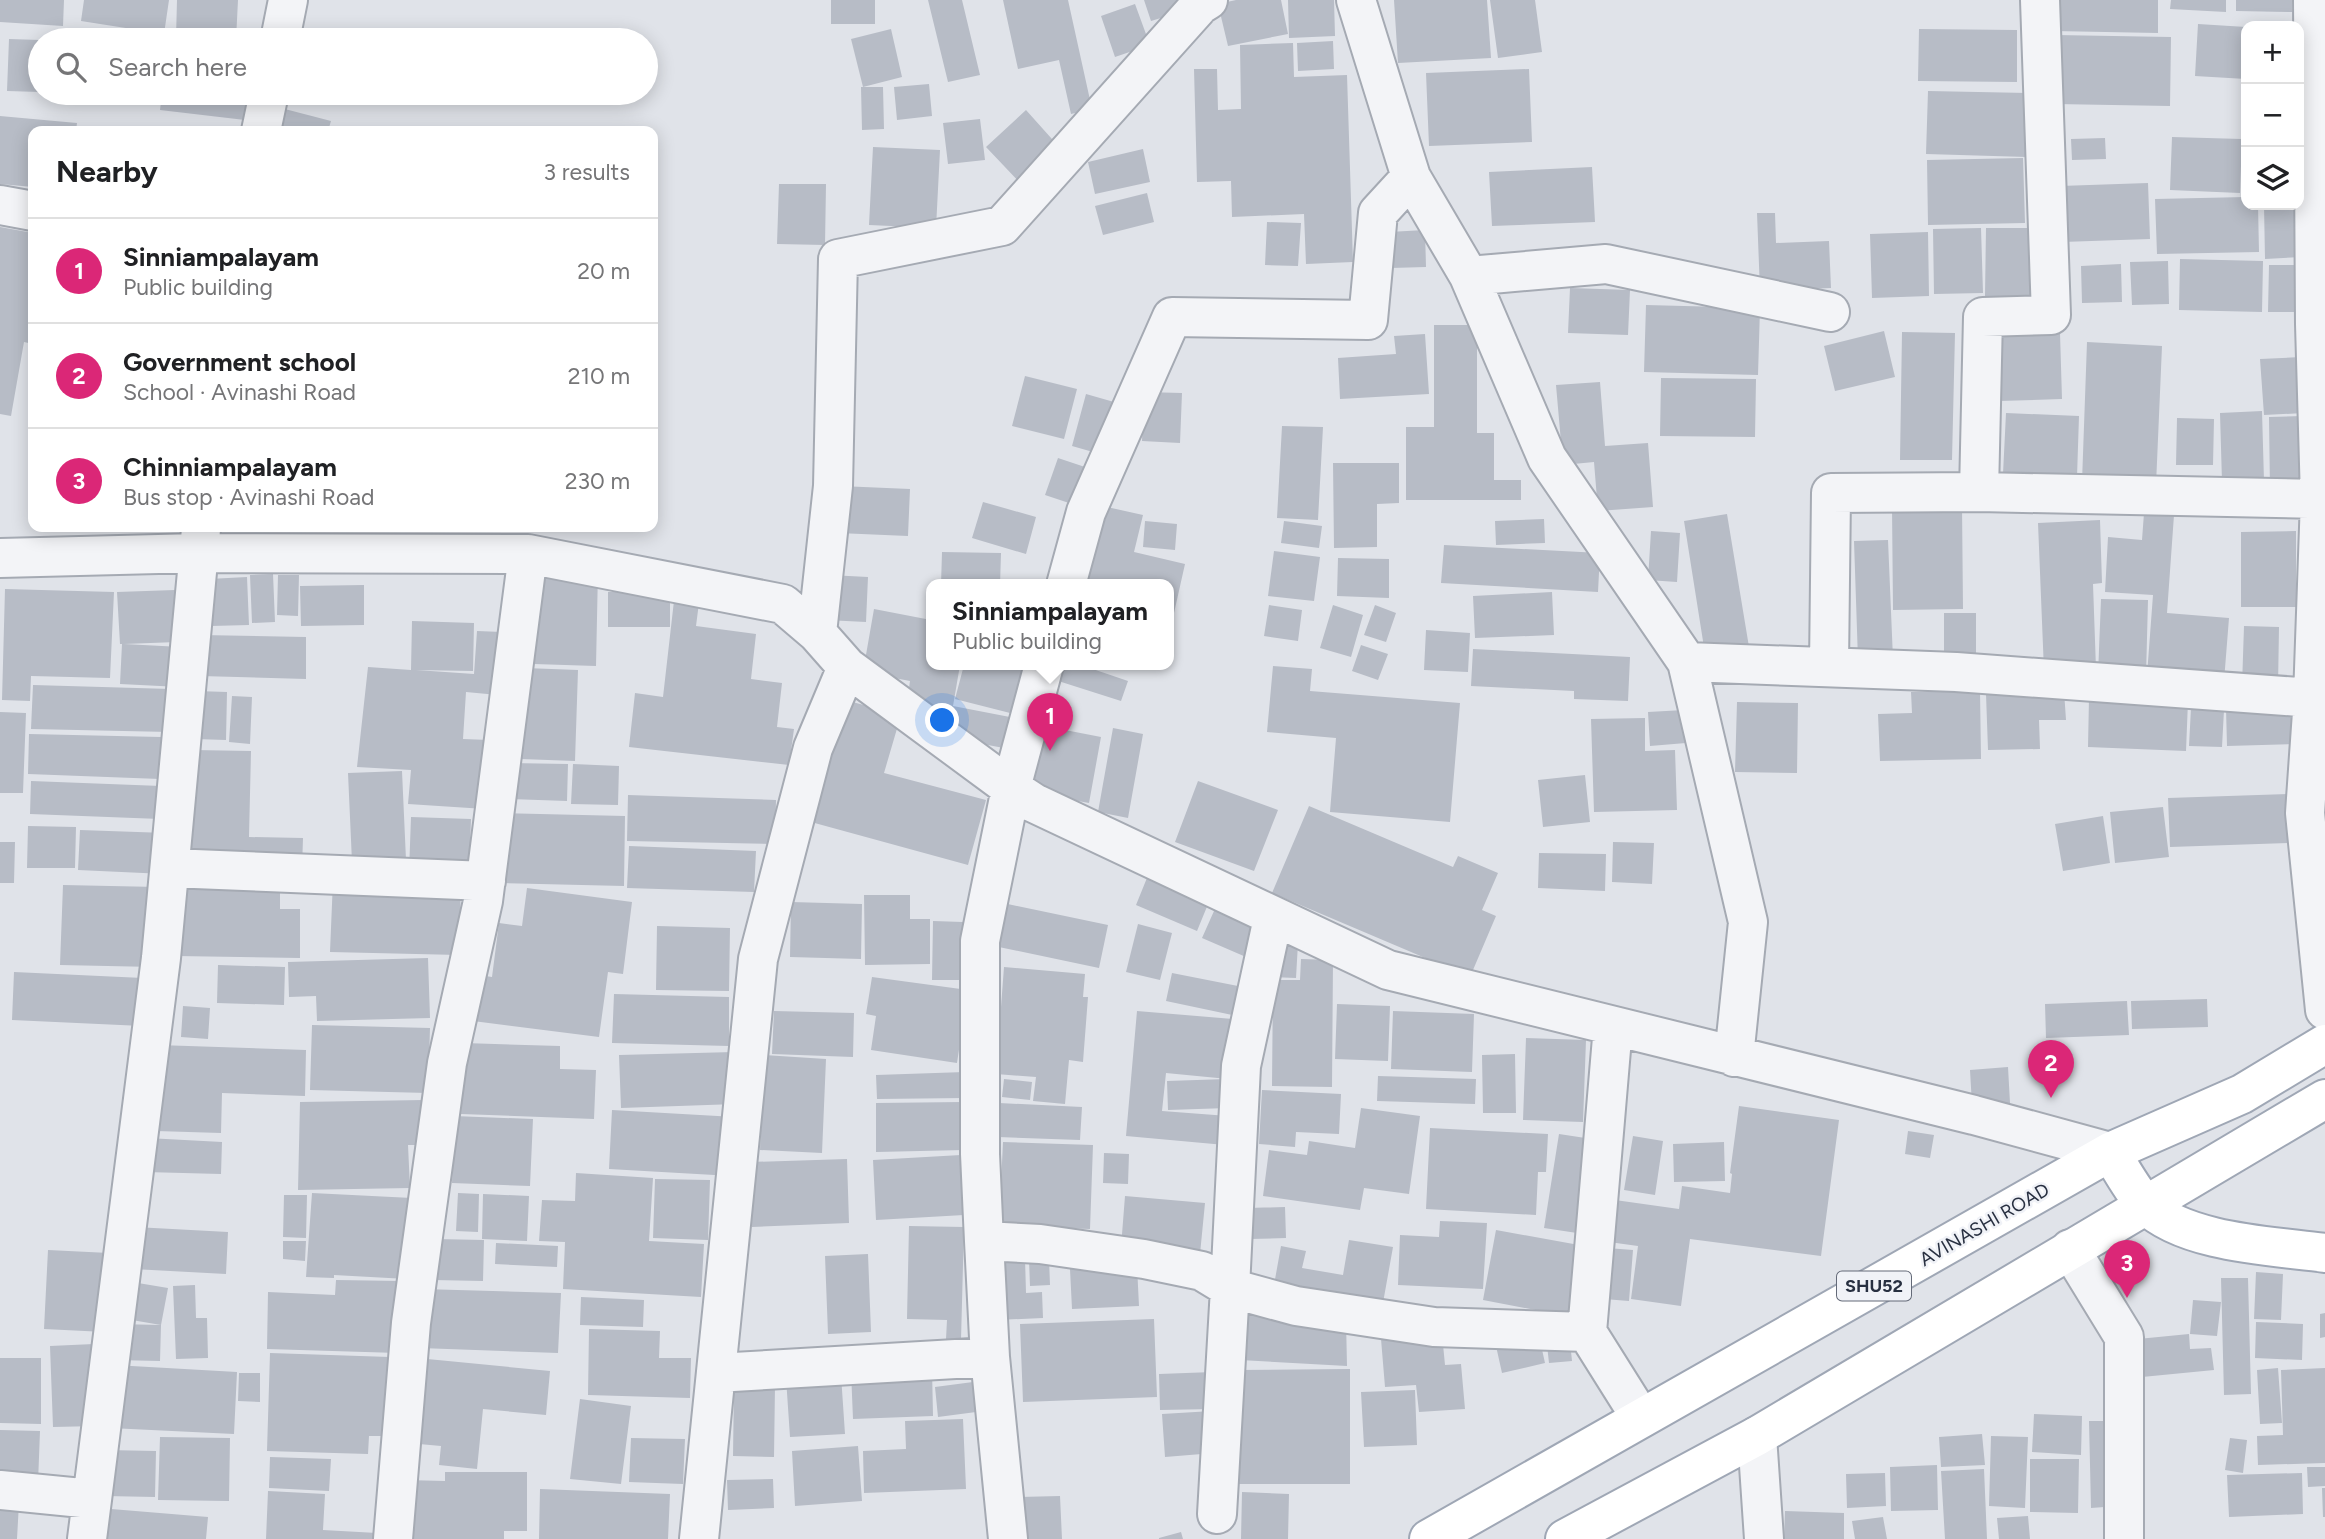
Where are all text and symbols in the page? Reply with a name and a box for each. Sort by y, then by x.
map controls [2241,21,2304,210]
button: + [2241,21,2304,84]
search box [28,28,658,105]
icon: search [52,48,90,86]
text: Search here [108,51,247,83]
button: − [2241,84,2304,147]
button: layers [2241,147,2304,210]
text: Nearby [56,153,158,190]
text: 3 results [543,158,630,186]
text: Sinniampalayam [123,241,319,273]
text: 1 [74,257,84,285]
text: 20 m [577,257,630,285]
text: Public building [123,273,273,301]
text: Government school [123,346,356,378]
text: 2 [72,362,86,390]
text: 210 m [568,362,630,390]
text: School · Avinashi Road [123,378,356,406]
text: Chinniampalayam [123,451,337,483]
text: 3 [73,467,85,495]
text: 230 m [565,467,630,495]
text: Bus stop · Avinashi Road [123,483,374,511]
popup [926,579,1174,670]
text: Sinniampalayam [952,595,1148,627]
text: Public building [952,627,1102,655]
pin: 1 [1027,693,1073,751]
your location [925,703,959,737]
pin: 2 [2028,1040,2074,1098]
street label: AVINASHI ROAD [1915,1178,2053,1271]
pin: 3 [2104,1240,2150,1298]
road number: SHU52 [1837,1272,1911,1301]

